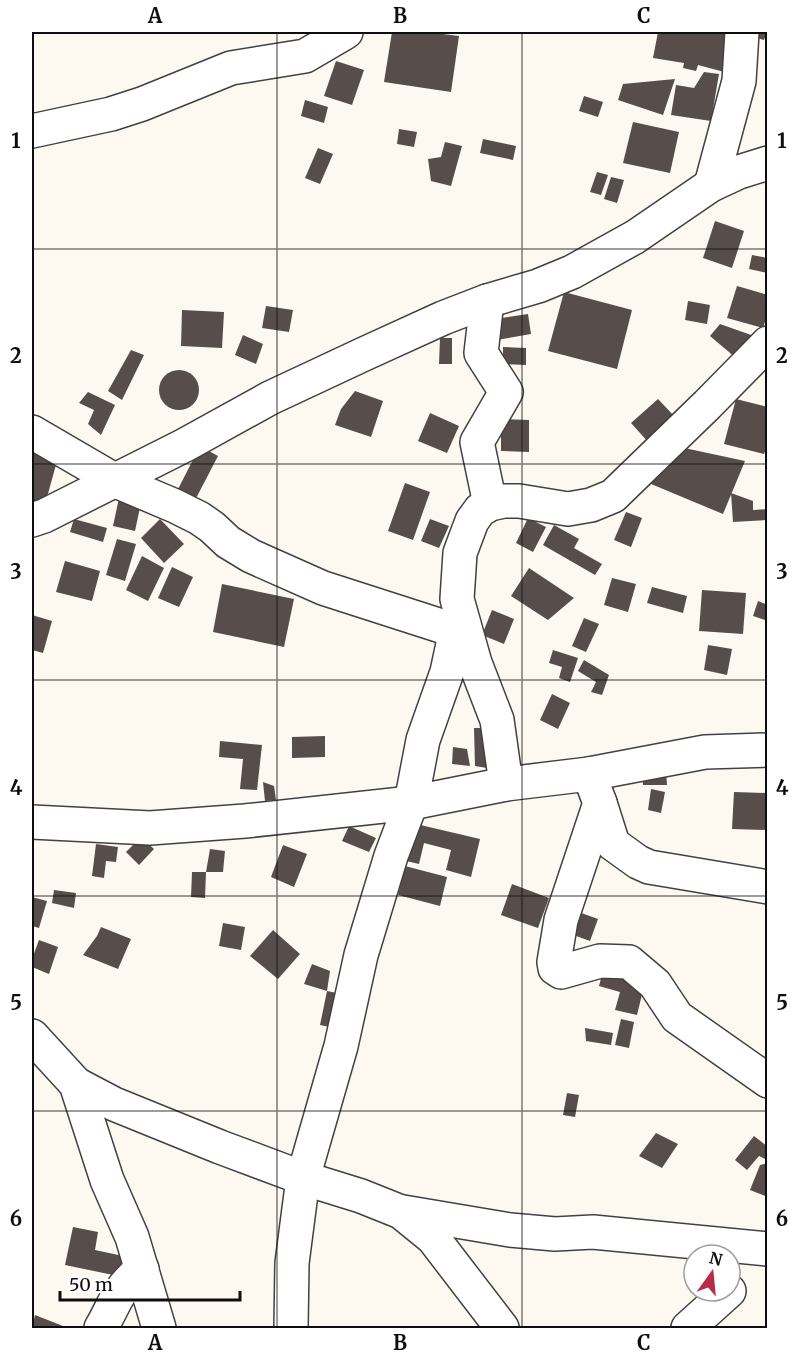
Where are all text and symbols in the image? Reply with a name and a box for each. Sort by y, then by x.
text: A [147,3,163,28]
text: B [393,3,407,28]
text: C [637,3,651,28]
text: 1 [11,128,21,153]
text: 1 [777,128,787,153]
text: 2 [10,343,22,368]
text: 2 [776,343,788,368]
text: 3 [10,559,22,584]
text: 3 [776,559,788,584]
text: 4 [10,775,23,800]
text: 4 [776,775,789,800]
text: 5 [10,990,22,1015]
text: 5 [776,990,788,1015]
text: 6 [10,1206,22,1231]
text: 6 [776,1206,788,1231]
north arrow [682,1243,742,1303]
text: N [707,1247,725,1270]
scale bar [60,1264,240,1302]
text: 50 m [69,1273,113,1296]
text: A [147,1330,163,1355]
text: B [393,1330,407,1355]
text: C [637,1330,651,1355]

